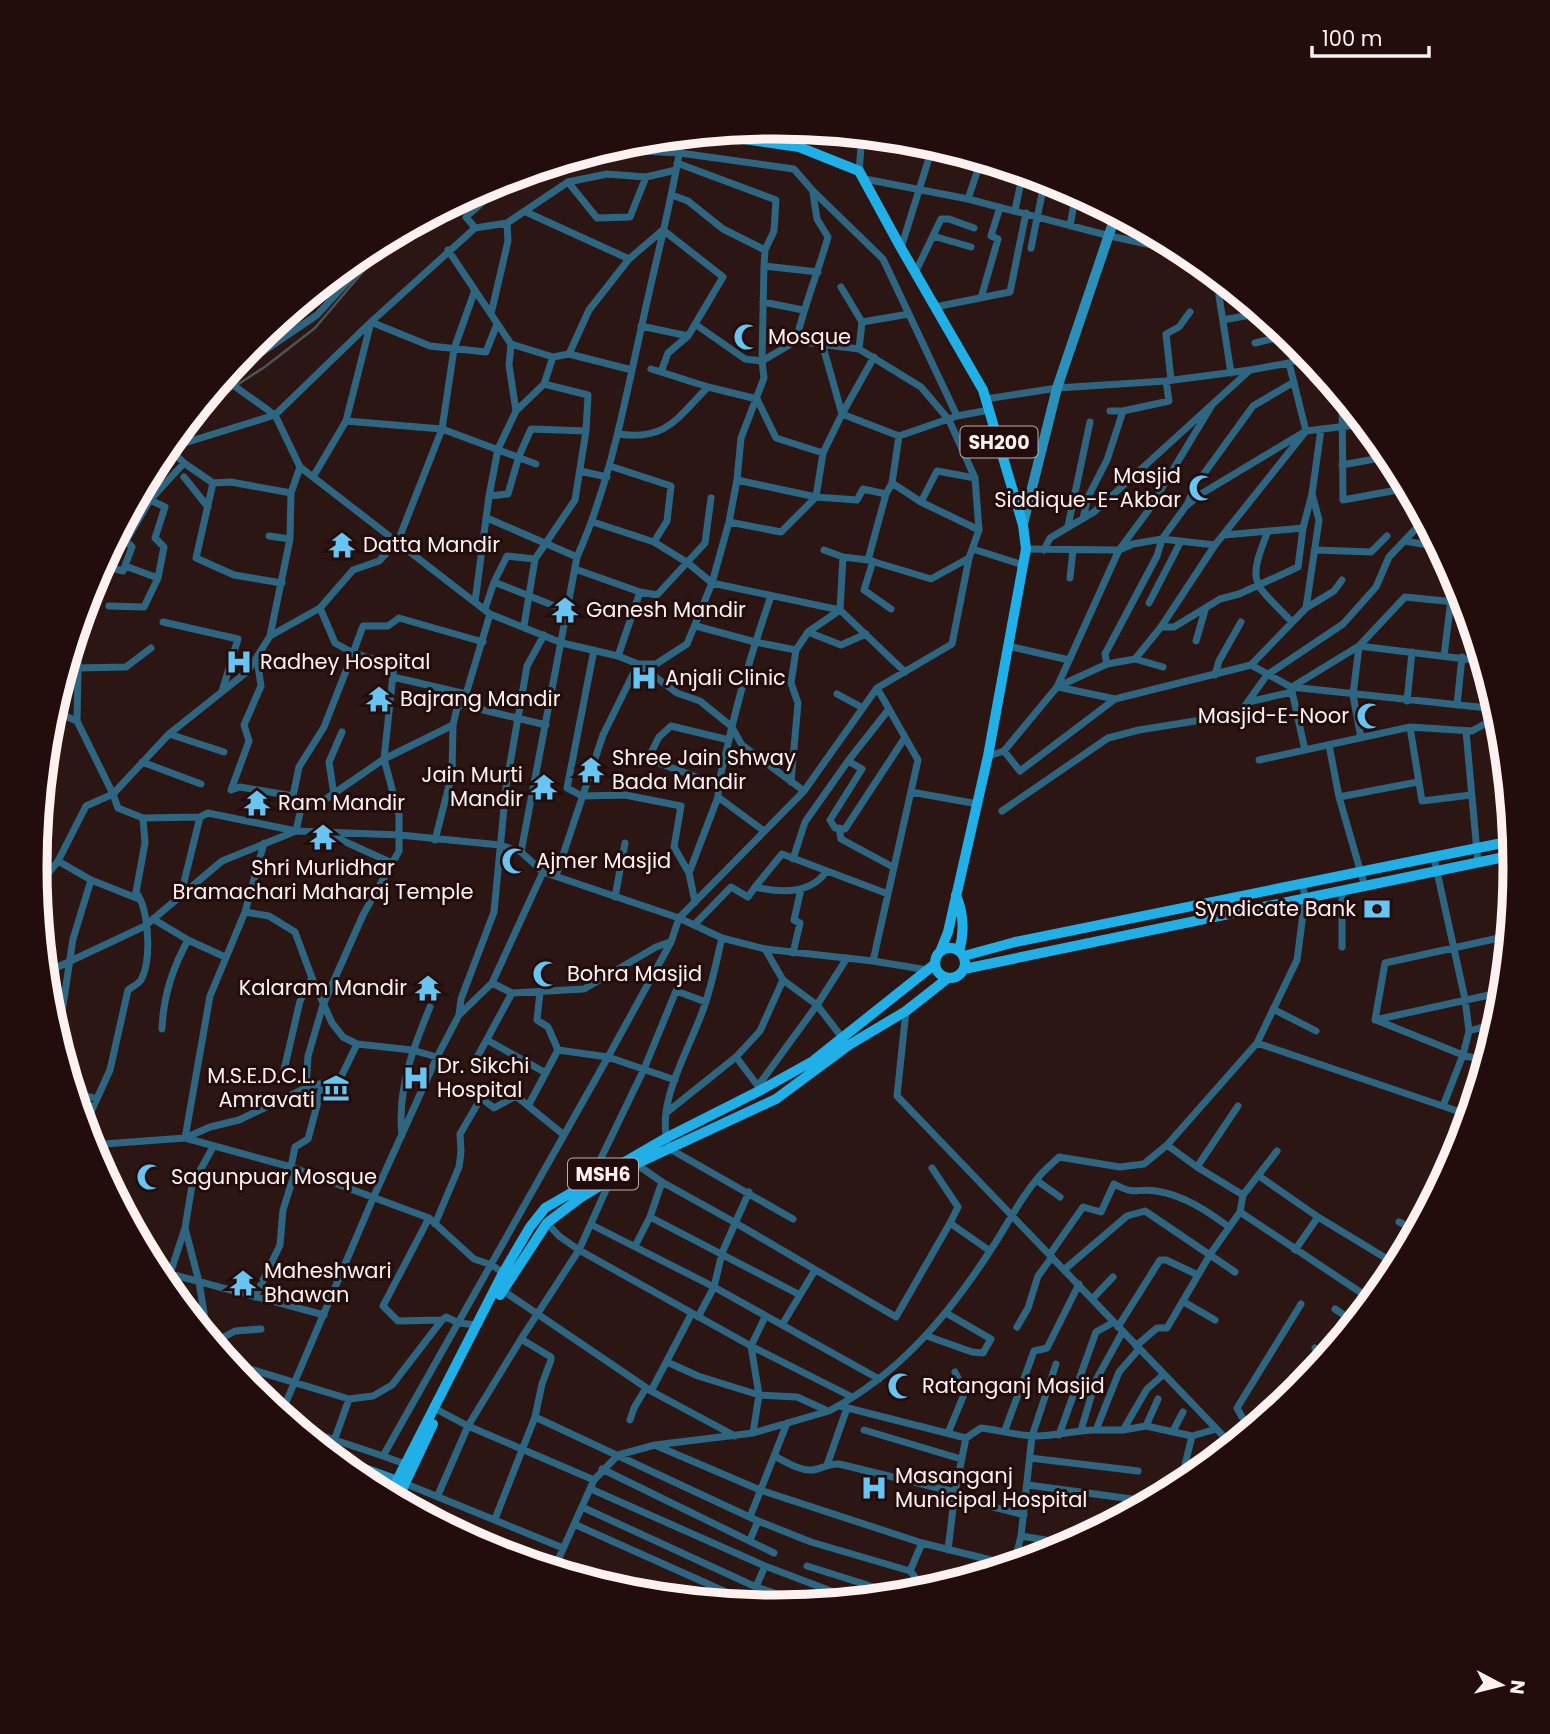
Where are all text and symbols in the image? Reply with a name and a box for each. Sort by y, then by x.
scale bar [1312,14,1429,58]
text: 100 m [1322,24,1382,53]
mosque icon: Mosque [732,322,762,352]
place label: Mosque [768,322,851,351]
road number: SH200 [960,426,1038,458]
place label: Masjid Siddique-E-Akbar [994,461,1181,514]
mosque icon: Masjid Siddique-E-Akbar [1187,473,1217,503]
temple icon: Datta Mandir [327,530,357,560]
place label: Datta Mandir [363,530,500,559]
temple icon: Ganesh Mandir [550,595,580,625]
place label: Ganesh Mandir [586,595,746,624]
hospital icon: Radhey Hospital [224,647,254,677]
place label: Radhey Hospital [260,647,430,676]
hospital icon: Anjali Clinic [629,663,659,693]
place label: Anjali Clinic [665,663,786,692]
temple icon: Bajrang Mandir [364,684,394,714]
place label: Bajrang Mandir [400,684,561,713]
place label: Masjid-E-Noor [1198,701,1349,730]
mosque icon: Masjid-E-Noor [1355,701,1385,731]
place label: Shree Jain Shway Bada Mandir [612,743,796,796]
temple icon: Shree Jain Shway Bada Mandir [576,755,606,785]
place label: Jain Murti Mandir [421,760,523,813]
temple icon: Jain Murti Mandir [529,772,559,802]
temple icon: Ram Mandir [242,788,272,818]
place label: Ram Mandir [278,788,405,817]
temple icon: Shri Murlidhar Bramachari Maharaj Temple [308,822,338,852]
mosque icon: Ajmer Masjid [500,846,530,876]
place label: Ajmer Masjid [536,846,671,875]
place label: Shri Murlidhar Bramachari Maharaj Temple [173,853,473,906]
place label: Syndicate Bank [1195,894,1356,923]
bank icon: Syndicate Bank [1362,894,1392,924]
mosque icon: Bohra Masjid [531,959,561,989]
place label: Bohra Masjid [567,959,702,988]
place label: Kalaram Mandir [239,973,407,1002]
temple icon: Kalaram Mandir [413,973,443,1003]
place label: Dr. Sikchi Hospital [437,1051,529,1104]
place label: M.S.E.D.C.L. Amravati [207,1061,315,1114]
hospital icon: Dr. Sikchi Hospital [401,1063,431,1093]
museum icon: M.S.E.D.C.L. Amravati [321,1073,351,1103]
road number: MSH6 [568,1158,638,1190]
mosque icon: Sagunpuar Mosque [135,1162,165,1192]
place label: Sagunpuar Mosque [171,1162,377,1191]
place label: Maheshwari Bhawan [264,1256,392,1309]
temple icon: Maheshwari Bhawan [228,1268,258,1298]
mosque icon: Ratanganj Masjid [886,1371,916,1401]
place label: Ratanganj Masjid [922,1371,1105,1400]
place label: Masanganj Municipal Hospital [895,1461,1088,1514]
hospital icon: Masanganj Municipal Hospital [859,1473,889,1503]
north arrow [1466,1650,1536,1720]
text: N [1503,1678,1532,1696]

